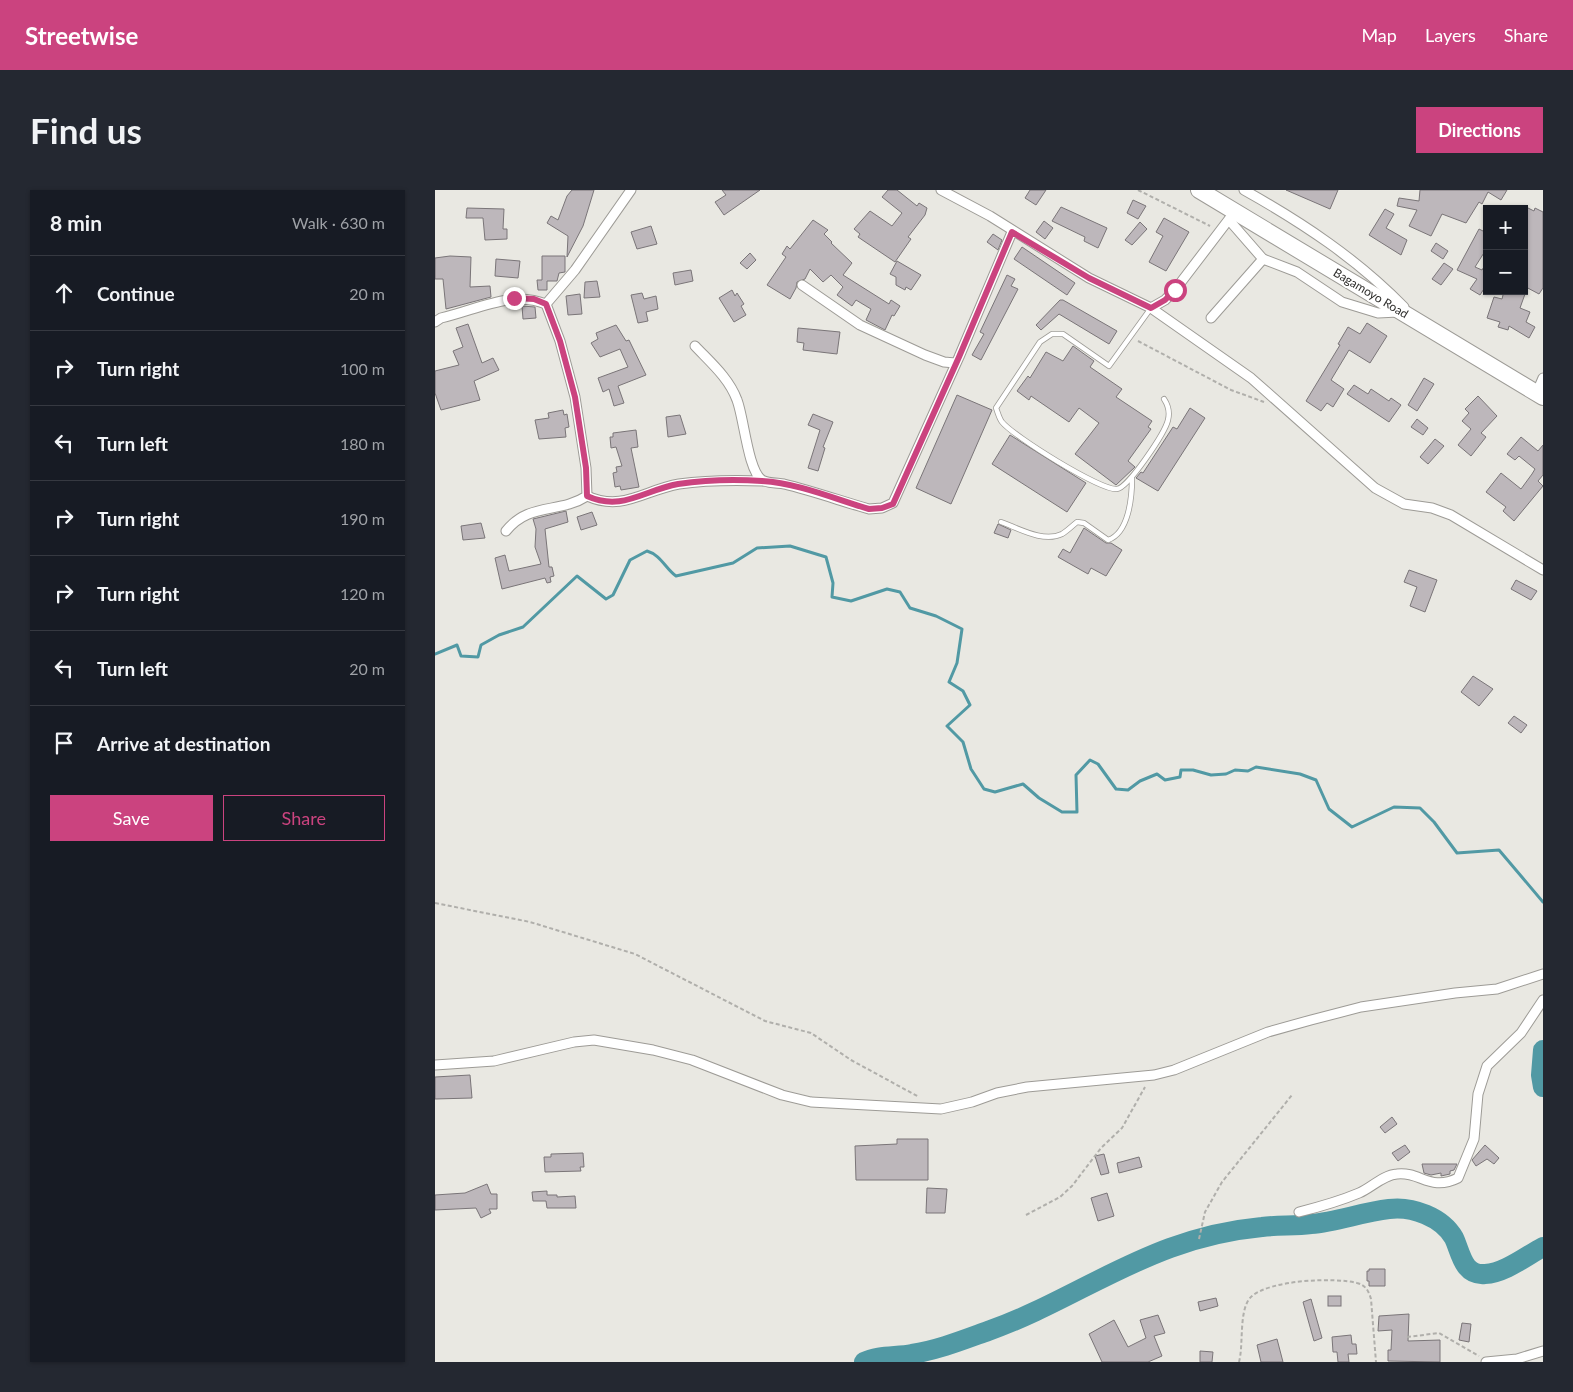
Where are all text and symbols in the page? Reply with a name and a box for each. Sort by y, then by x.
text: Streetwise [25,21,138,50]
text: Map [1361,24,1397,46]
text: Layers [1425,24,1476,46]
text: Share [1504,24,1548,46]
button: Directions [1416,107,1543,153]
text: Find us [30,109,142,151]
map controls [1483,205,1528,295]
button: + [1483,205,1528,250]
text: 8 min [50,210,102,235]
text: Walk · 630 m [292,213,385,232]
button: − [1483,250,1528,295]
street label: Bagamoyo Road [1331,265,1411,321]
icon: ahead [50,279,78,307]
route start [1164,279,1187,302]
text: Continue [97,282,175,305]
text: 20 m [349,284,385,303]
route end [503,287,526,310]
icon: right [50,354,78,382]
text: Turn right [97,357,179,380]
text: 100 m [340,359,385,378]
icon: left [50,429,78,457]
text: Turn left [97,432,168,455]
text: 180 m [340,434,385,453]
icon: right [50,504,78,532]
text: Turn right [97,507,179,530]
text: 190 m [340,509,385,528]
icon: right [50,579,78,607]
text: Turn right [97,582,179,605]
text: 120 m [340,584,385,603]
icon: left [50,654,78,682]
text: Turn left [97,657,168,680]
text: 20 m [349,659,385,678]
icon: arrive [50,729,78,757]
text: Arrive at destination [97,732,270,755]
button: Save [50,795,213,841]
button: Share [223,795,385,841]

